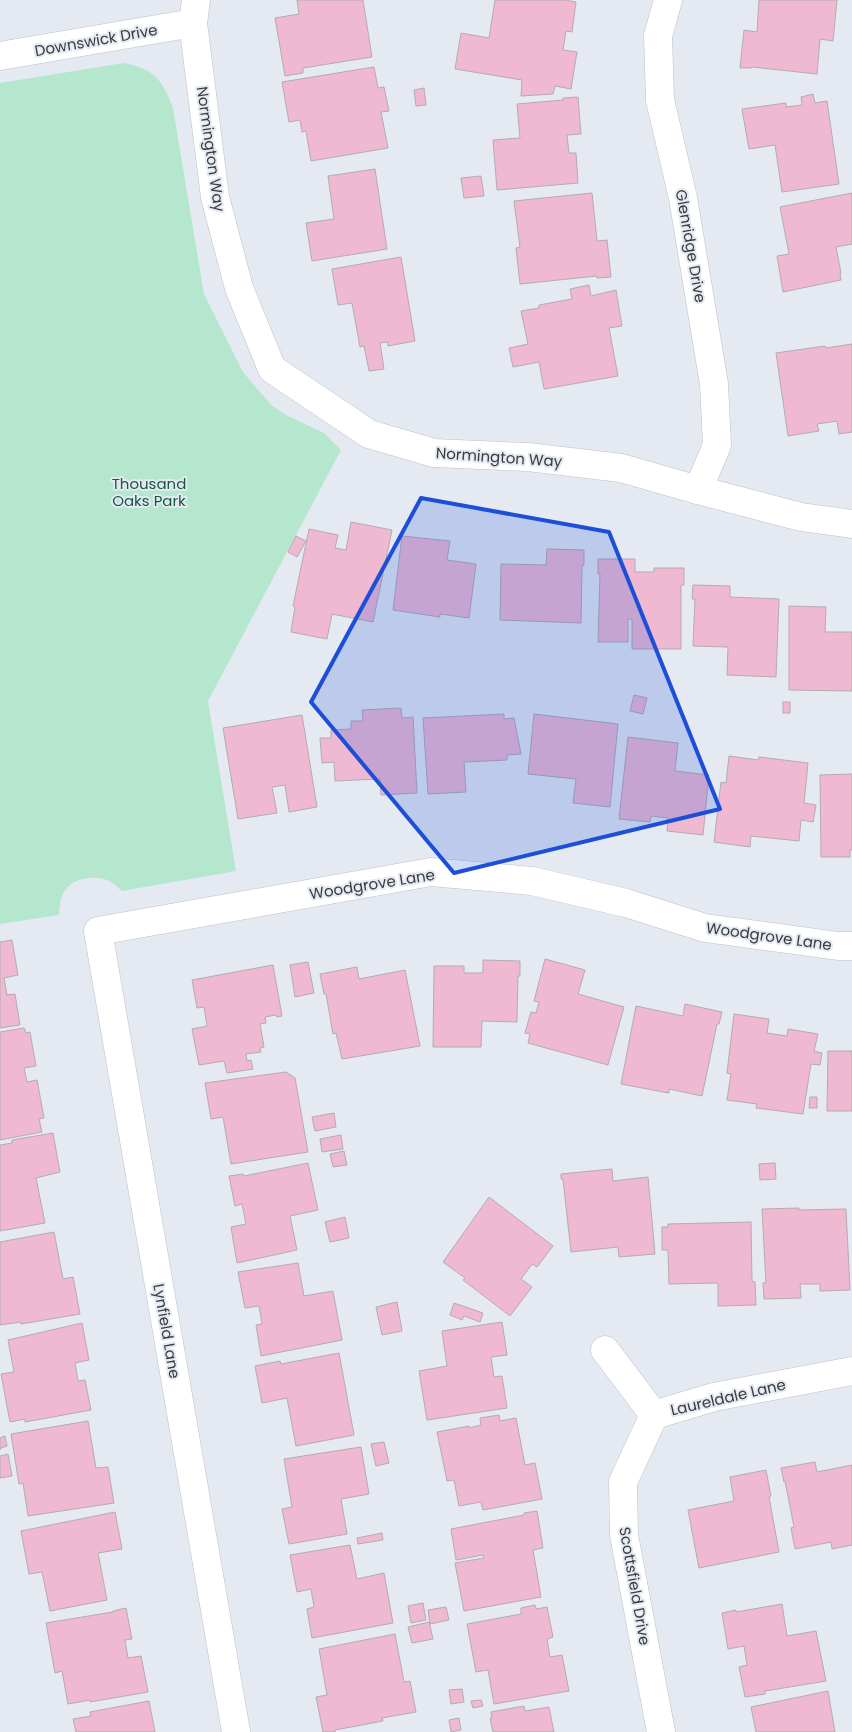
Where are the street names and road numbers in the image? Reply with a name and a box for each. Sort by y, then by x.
street label: Downswick Drive [33,19,159,61]
street label: Normington Way [192,85,230,214]
street label: Glenridge Drive [671,188,711,304]
street label: Normington Way [435,442,563,472]
street label: Woodgrove Lane [308,864,436,904]
street label: Woodgrove Lane [705,917,833,955]
street label: Lynfield Lane [148,1282,186,1380]
street label: Laureldale Lane [668,1374,788,1420]
street label: Scottsfield Drive [614,1525,656,1647]

